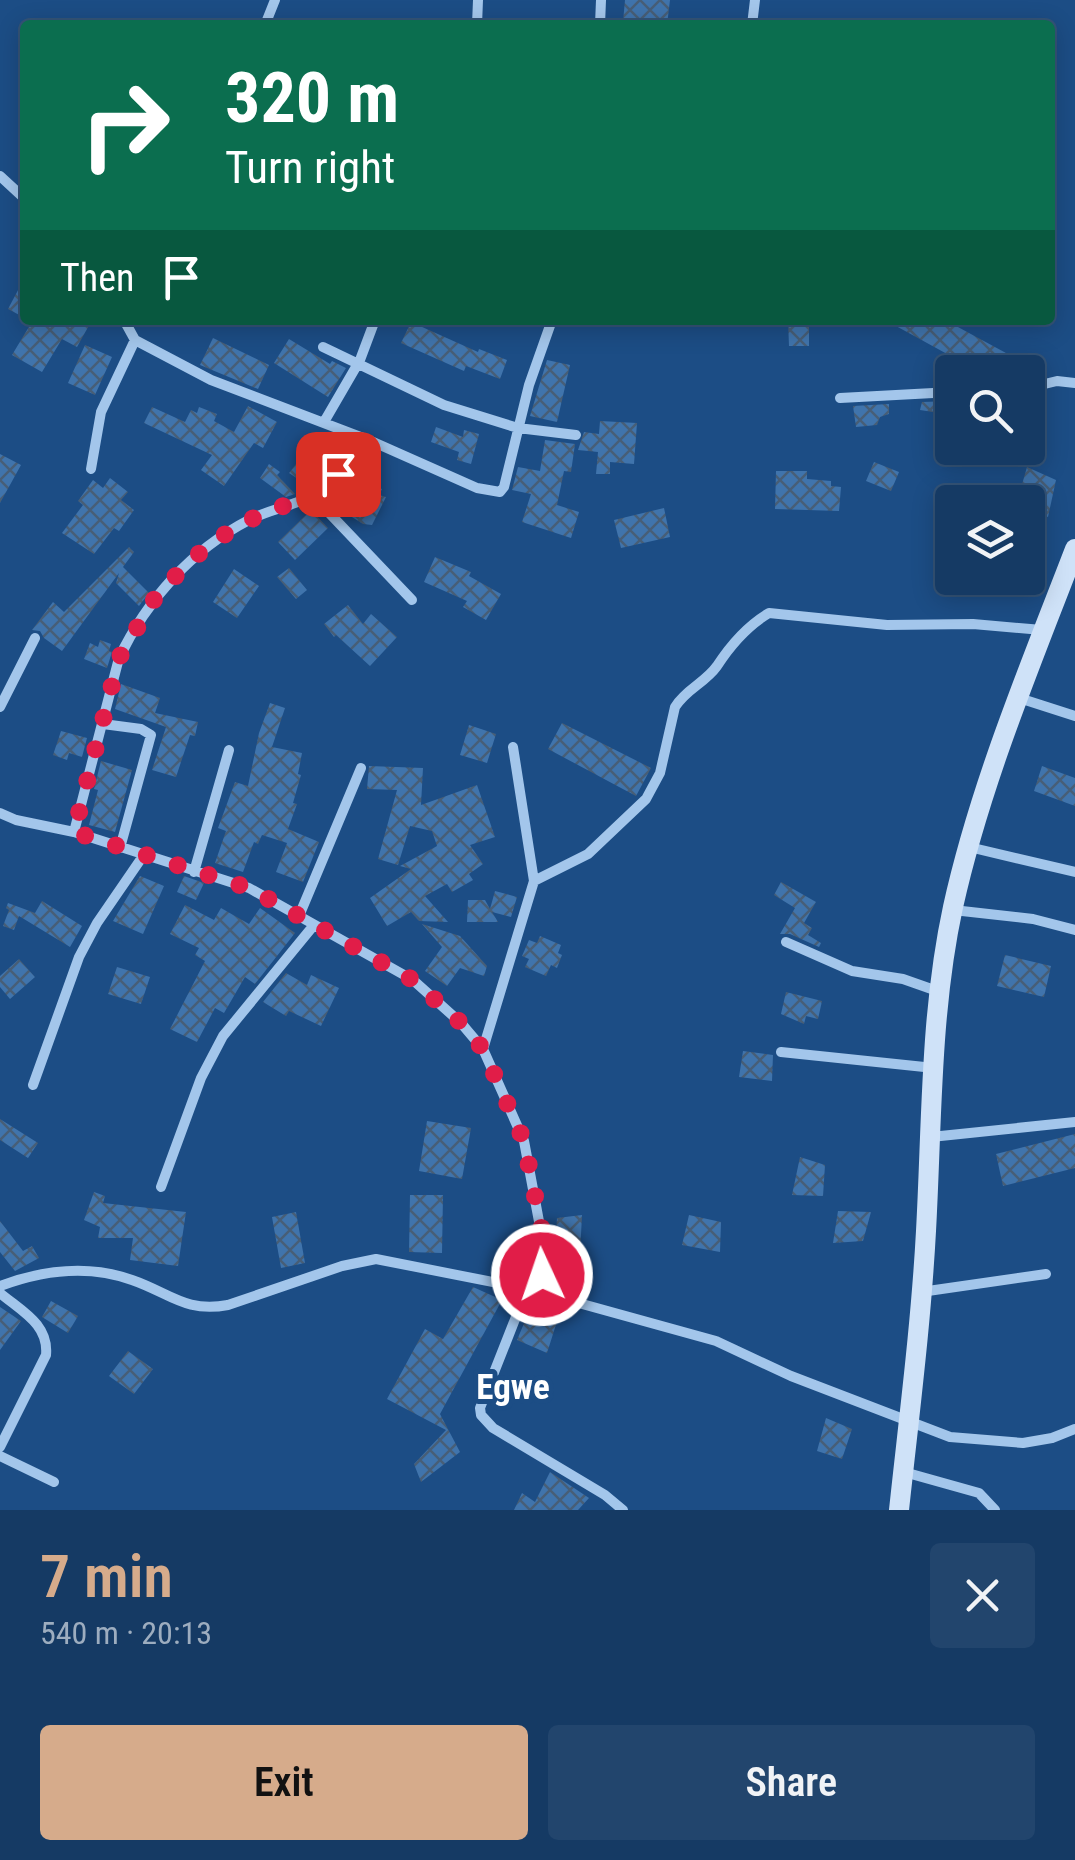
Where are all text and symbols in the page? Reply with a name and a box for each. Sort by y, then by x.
text: 320 m [225,57,399,139]
icon: right [60,60,190,190]
text: Turn right [225,141,395,194]
icon: arrive [154,250,209,305]
text: Then [60,256,134,300]
map controls [935,355,1045,595]
button: search [935,355,1045,465]
pin [296,432,381,517]
icon: arrive [311,447,366,502]
button: layers [935,485,1045,595]
position arrow [490,1223,594,1327]
district label: Egwe [476,1367,550,1408]
text: 7 min [40,1541,173,1612]
button: close [930,1543,1035,1648]
text: 540 m · 20:13 [40,1614,212,1652]
button: Exit [40,1725,528,1840]
button: Share [548,1725,1035,1840]

